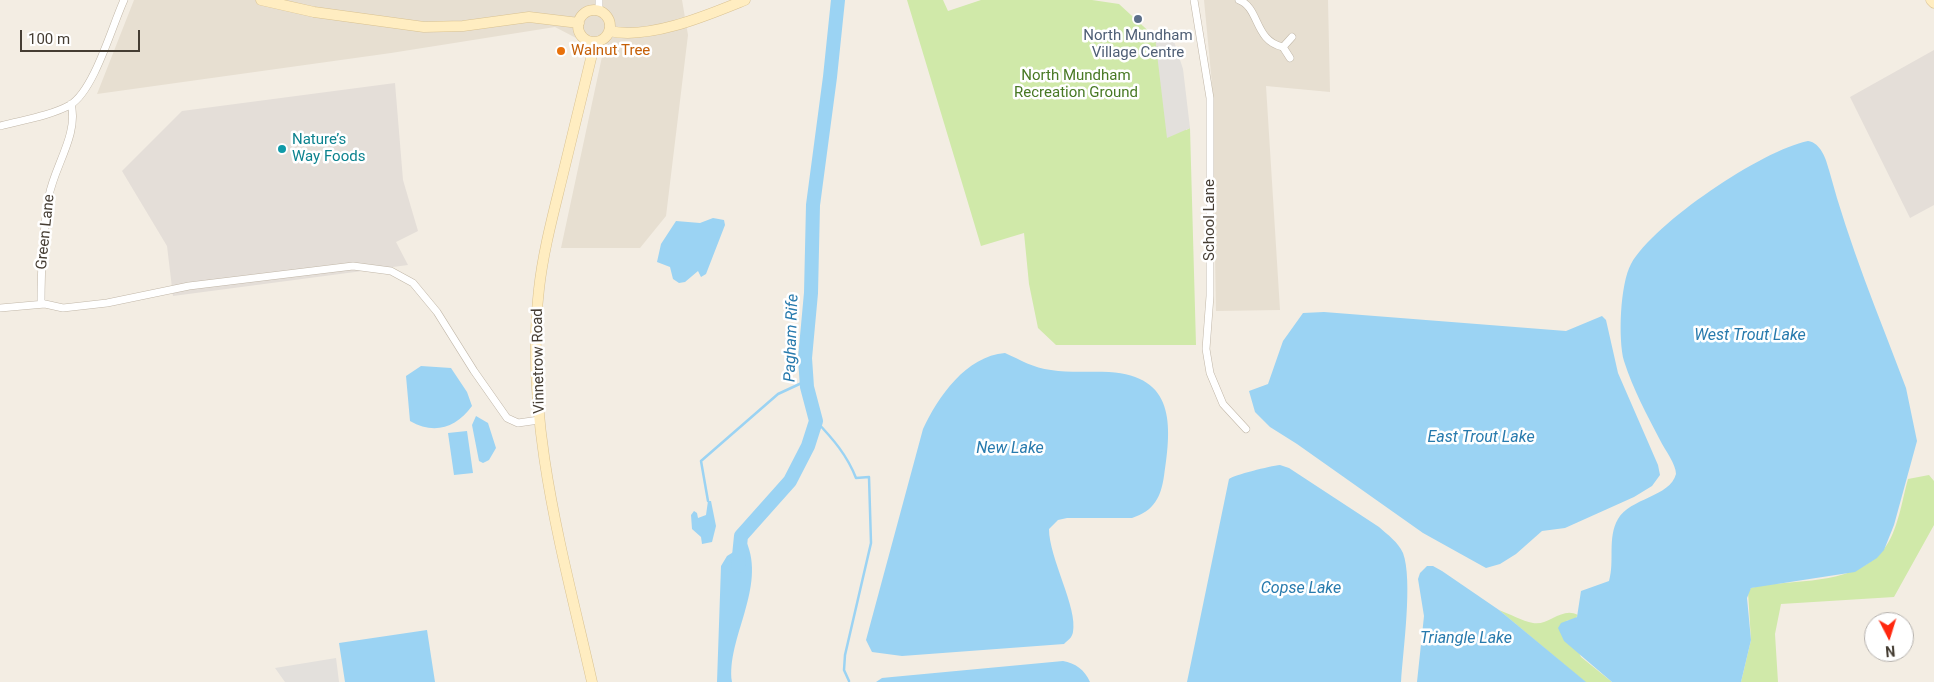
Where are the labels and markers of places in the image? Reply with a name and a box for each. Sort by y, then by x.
marker: North Mundham Village Centre [1132,13,1144,25]
place label: North Mundham Village Centre [1083,27,1193,62]
place label: Walnut Tree [571,42,650,60]
marker: Walnut Tree [555,45,567,57]
place label: Nature’s Way Foods [292,131,365,166]
marker: Nature’s Way Foods [276,143,288,155]

